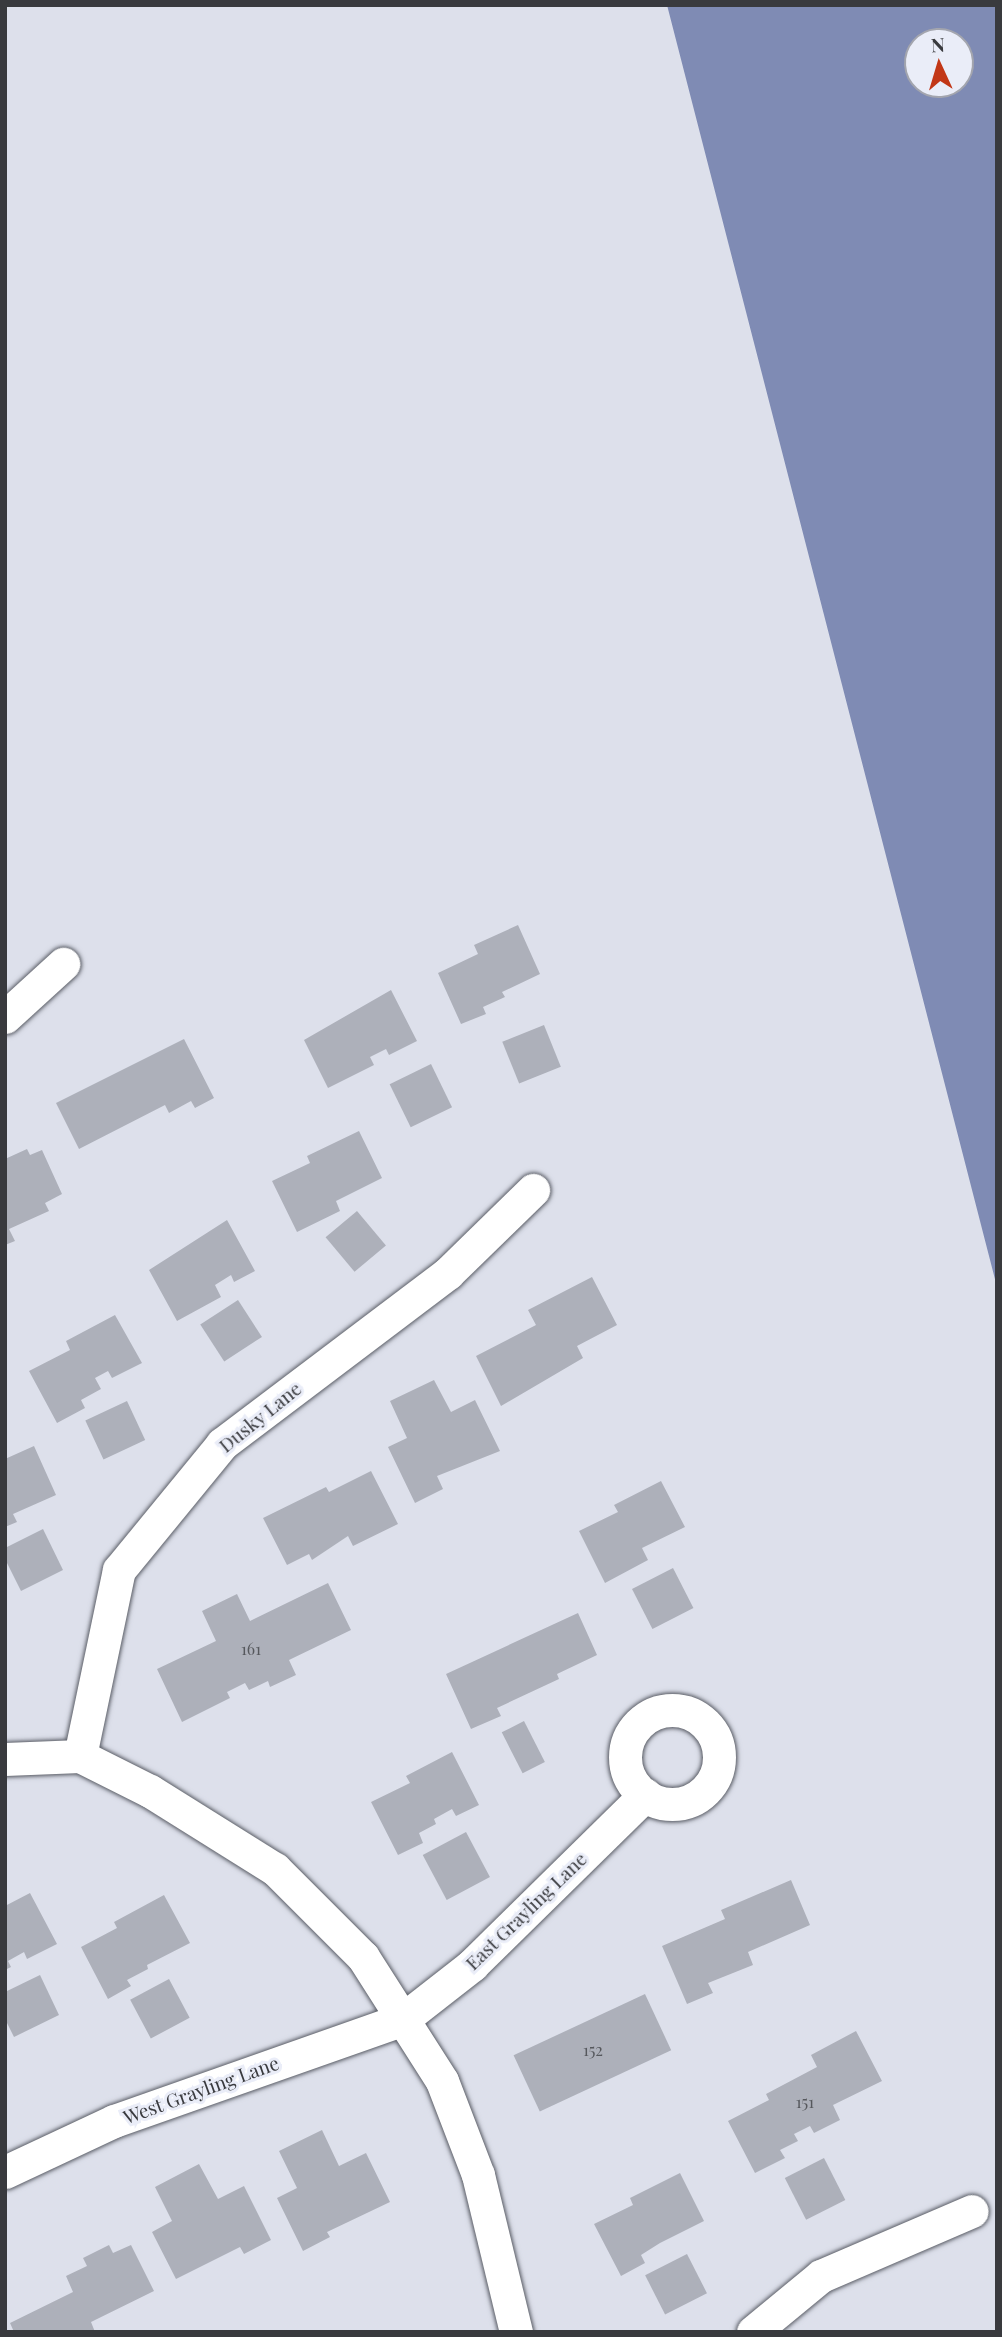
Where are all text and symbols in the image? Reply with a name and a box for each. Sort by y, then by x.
north arrow [904,28,974,98]
text: N [930,31,945,57]
street label: Dusky Lane [214,1377,306,1457]
house number: 161 [241,1639,261,1659]
street label: East Grayling Lane [461,1847,591,1975]
house number: 152 [583,2040,603,2060]
street label: West Grayling Lane [120,2051,282,2129]
house number: 151 [796,2092,814,2112]

